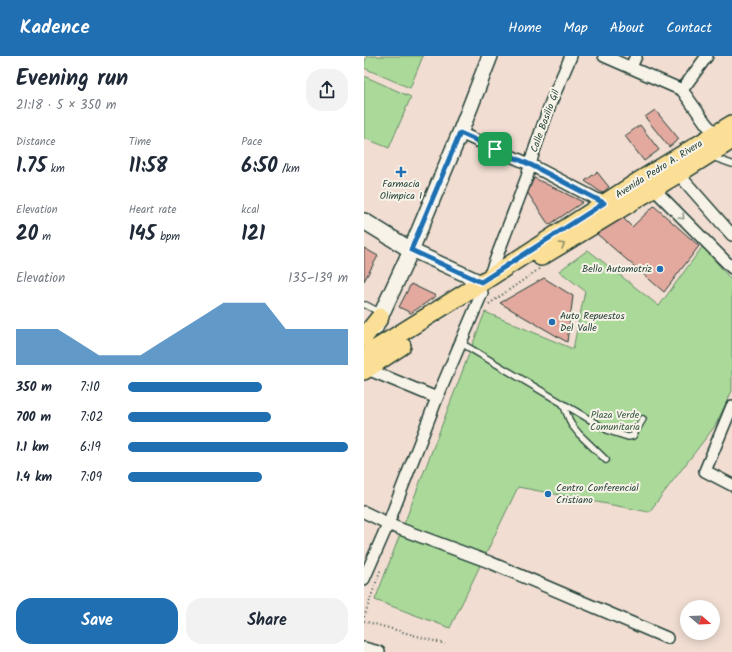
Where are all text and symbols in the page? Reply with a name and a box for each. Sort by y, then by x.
text: Kadence [20,13,90,43]
text: Home [508,17,542,39]
text: Map [564,17,588,39]
text: About [610,17,644,39]
text: Contact [666,17,712,39]
text: Evening run [16,62,128,97]
button: share [306,69,348,111]
street label: Calle Basilio Gil [526,87,564,155]
text: 21:18 · 5 × 350 m [16,95,116,116]
pin [478,132,512,166]
text: Distance [16,133,56,151]
text: Time [129,133,151,151]
text: Pace [241,133,262,151]
street label: Avenida Pedro A. Rivera [612,135,706,202]
icon: arrive [484,138,506,160]
text: 1.75 [16,151,46,183]
text: 11:58 [129,151,168,183]
text: 6:50 [241,151,277,183]
text: km [46,160,65,178]
text: /km [277,160,300,178]
marker: Farmacia Olimpica 1 [396,167,406,177]
place label: Farmacia Olimpica 1 [380,176,422,204]
text: Elevation [16,201,58,219]
text: Heart rate [129,201,176,219]
text: kcal [241,201,259,219]
one-way arrow [677,212,685,220]
text: 20 [16,219,38,251]
text: 145 [129,219,156,251]
text: 121 [241,219,265,251]
text: m [38,228,51,246]
text: bpm [156,228,180,246]
one-way arrow [558,242,565,249]
place label: Bello Automotriz [582,261,653,277]
marker: Bello Automotriz [655,264,665,274]
text: Elevation [16,268,65,289]
text: 135–139 m [288,268,348,289]
place label: Auto Repuestos Del Valle [560,308,625,336]
marker: Auto Repuestos Del Valle [547,317,557,327]
text: 350 m [16,377,52,398]
text: 7:10 [80,377,100,398]
text: 700 m [16,407,51,428]
text: 7:02 [80,407,103,428]
park label: Plaza Verde Comunitaria [590,407,640,435]
text: 1.1 km [16,437,49,458]
text: 6:19 [80,437,101,458]
text: 1.4 km [16,467,52,488]
text: 7:09 [80,467,102,488]
place label: Centro Conferencial Cristiano [556,480,639,508]
marker: Centro Conferencial Cristiano [543,489,553,499]
button: Save [16,598,178,644]
button: Share [186,598,348,644]
north arrow [680,600,720,640]
map controls [680,600,720,640]

